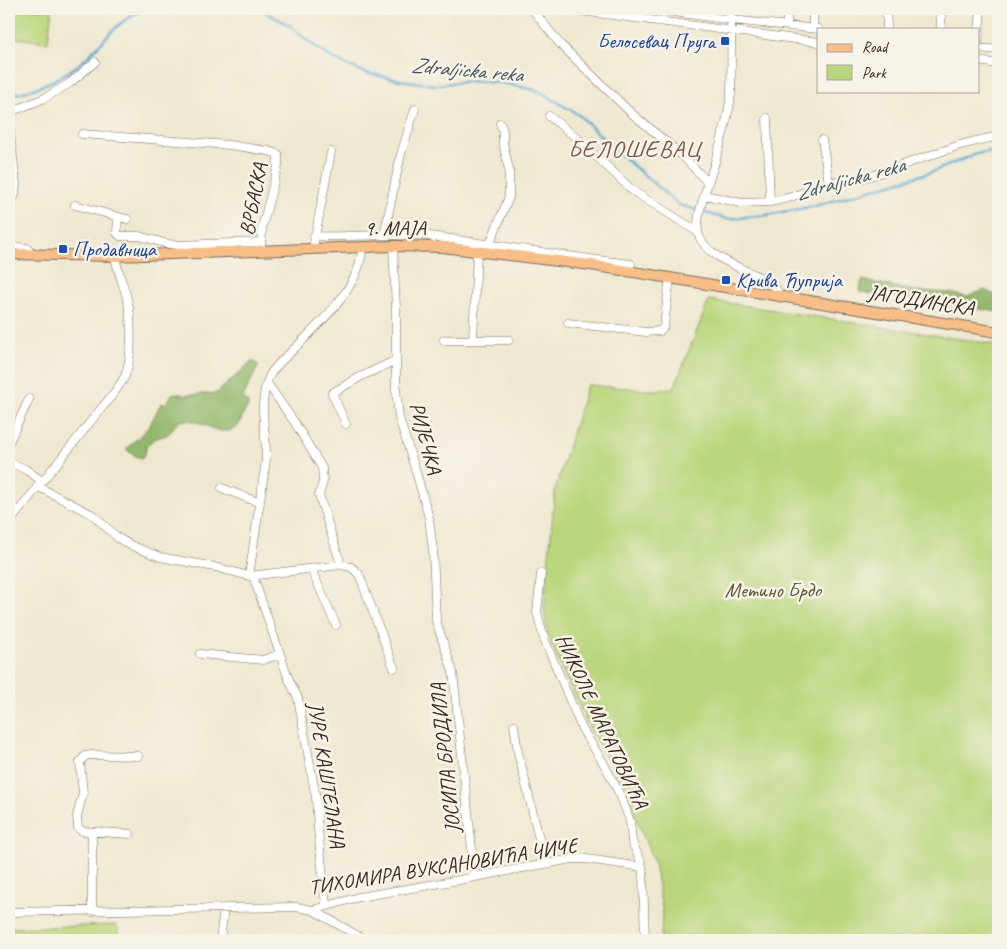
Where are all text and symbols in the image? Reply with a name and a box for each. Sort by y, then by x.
place label: Белосевац Пруга [598,28,717,54]
legend [817,28,980,92]
marker: Белосевац Пруга [719,35,731,47]
text: Road [862,38,889,57]
water label: Zdraljicka reka [410,51,526,89]
text: Park [862,64,887,83]
district label: БЕЛОШЕВАЦ [568,134,703,164]
water label: Zdraljicka reka [793,150,910,207]
street label: ВРБАСКА [233,160,273,237]
street label: 9. МАЈА [364,215,427,241]
place label: Продавница [73,236,158,262]
marker: Продавница [57,243,69,255]
place label: Крива Ћуприја [736,267,844,293]
marker: Крива Ћуприја [720,274,732,286]
street label: ЈАГОДИНСКА [865,279,977,321]
street label: РИЈЕЧКА [404,399,448,477]
park label: Метино Брдо [725,577,823,603]
street label: НИКОЛЕ МАРАТОВИЋА [550,629,655,814]
street label: ЈОСИПА БРОДИЛА [424,681,466,835]
street label: ЈУРЕ КАШТЕЛАНА [302,699,351,850]
street label: ТИХОМИРА ВУКСАНОВИЋА ЧИЧЕ [307,832,581,900]

